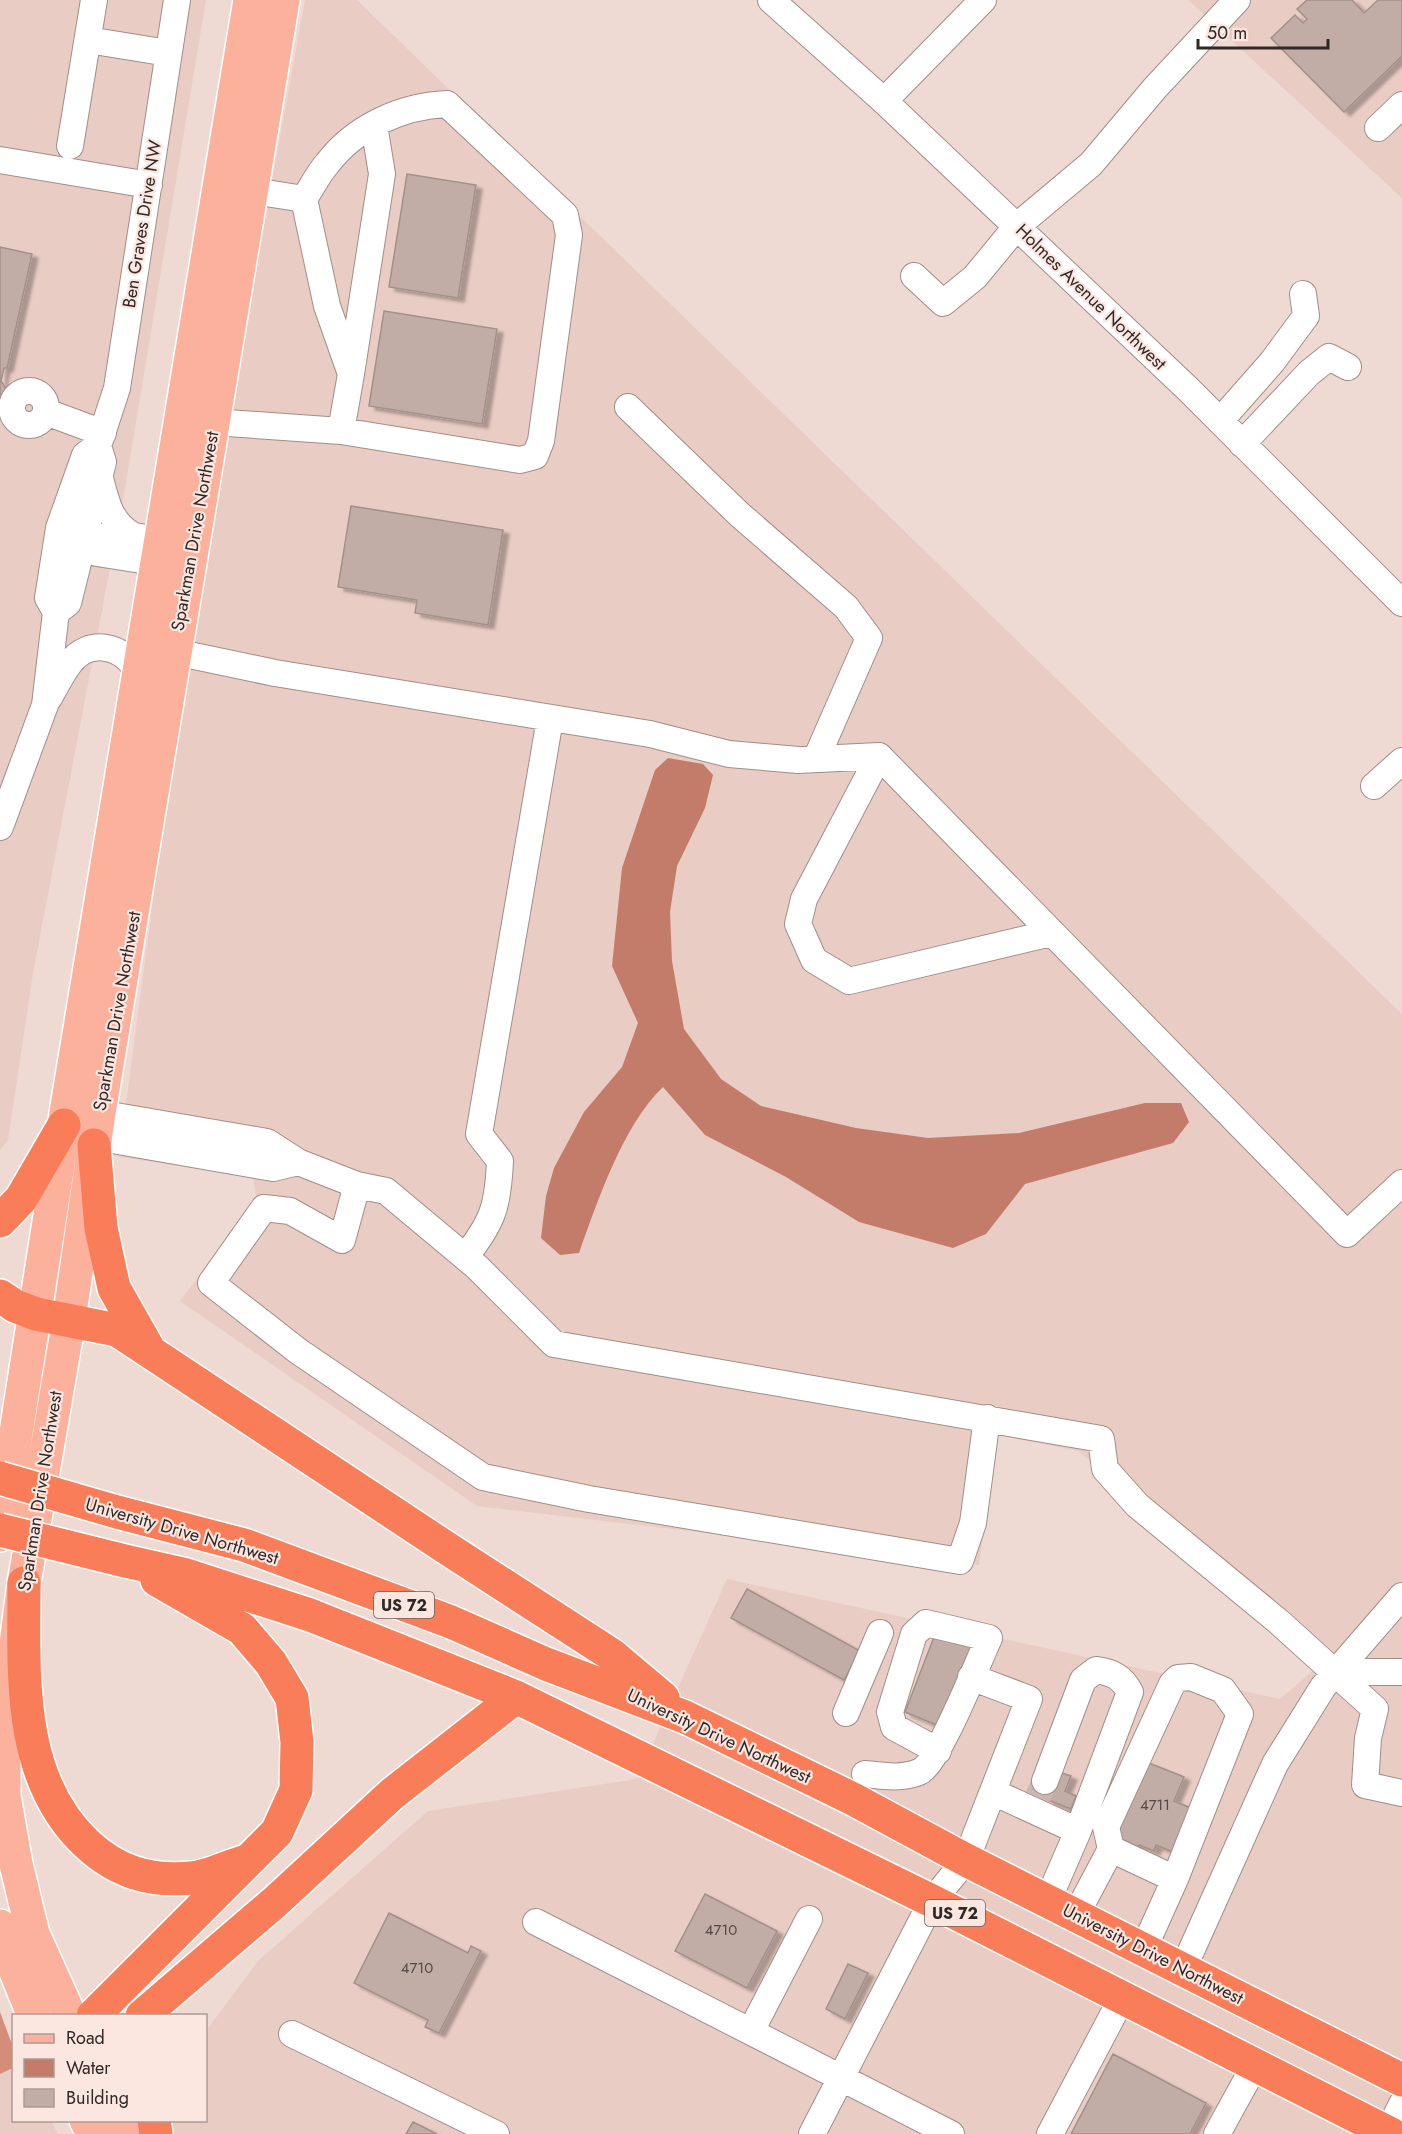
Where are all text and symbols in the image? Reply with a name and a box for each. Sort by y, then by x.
scale bar [1198,12,1328,50]
text: 50 m [1207,20,1247,46]
street label: Ben Graves Drive NW [116,138,168,310]
street label: Holmes Avenue Northwest [1010,218,1173,377]
street label: Sparkman Drive Northwest [165,428,225,633]
street label: Sparkman Drive Northwest [87,908,147,1113]
street label: Sparkman Drive Northwest [11,1388,69,1593]
street label: University Drive Northwest [82,1491,282,1571]
road number: US 72 [374,1592,434,1618]
street label: University Drive Northwest [623,1682,816,1790]
house number: 4711 [1140,1794,1170,1816]
street label: University Drive Northwest [1058,1897,1249,2011]
road number: US 72 [925,1900,985,1926]
house number: 4710 [705,1919,737,1941]
house number: 4710 [401,1957,433,1979]
legend [12,2014,207,2122]
text: Road [66,2025,105,2051]
text: Water [66,2055,111,2081]
text: Building [66,2085,129,2111]

